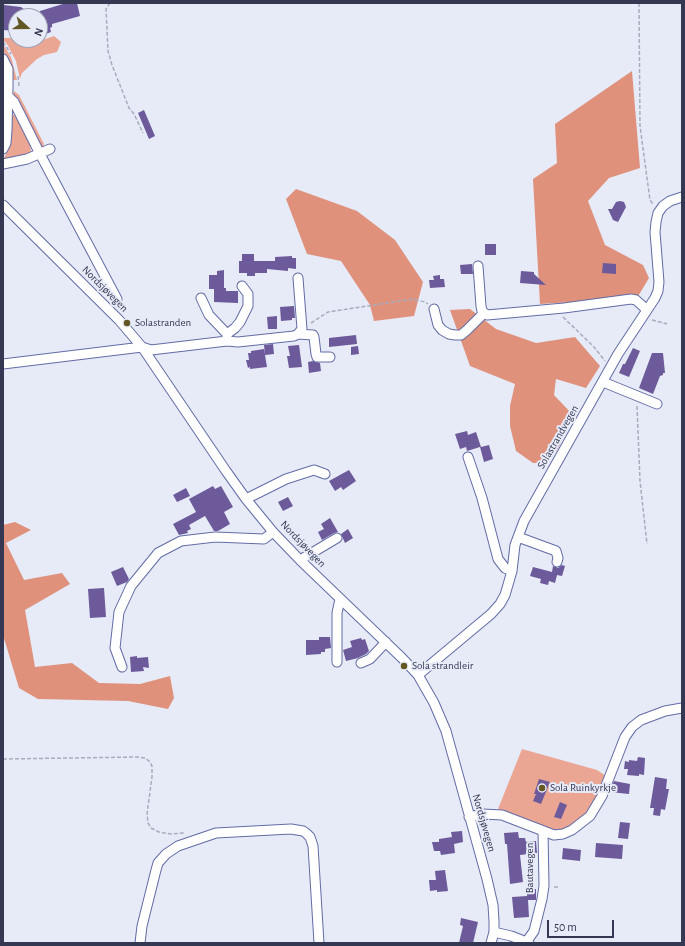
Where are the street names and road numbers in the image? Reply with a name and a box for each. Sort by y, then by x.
street label: Nordsjøvegen [79,263,131,315]
street label: Solastrandvegen [535,403,581,471]
street label: Nordsjøvegen [278,518,328,570]
street label: Nordsjøvegen [469,793,499,853]
street label: Bautavegen [523,843,537,893]

